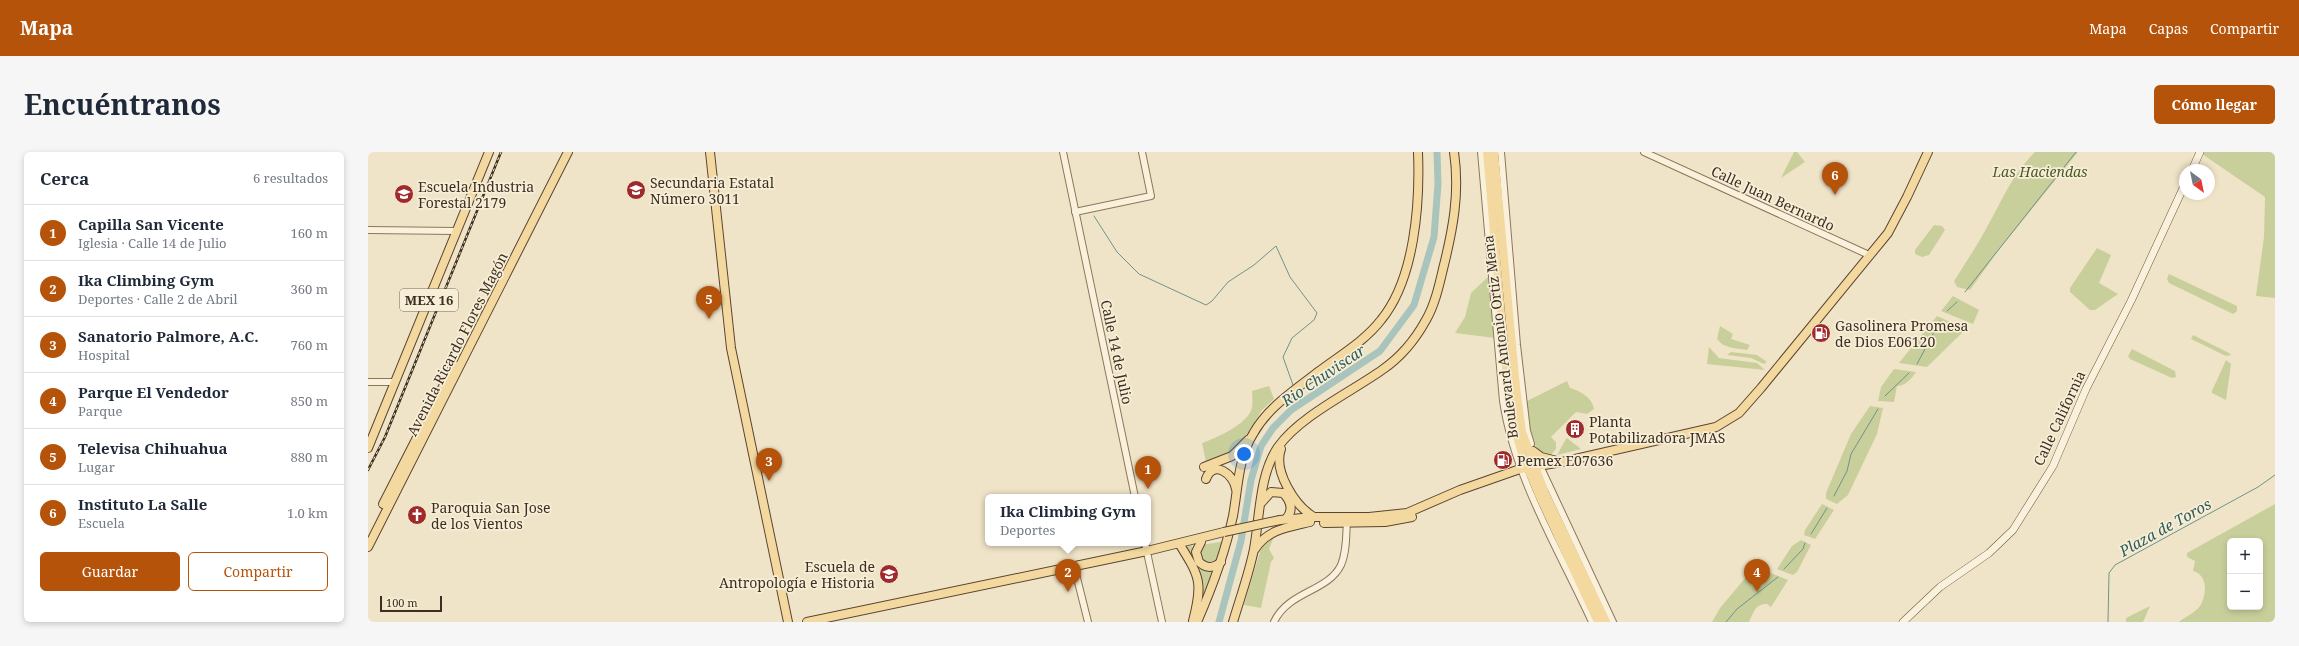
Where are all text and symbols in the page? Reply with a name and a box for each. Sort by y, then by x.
text: Mapa [20,15,73,41]
text: Mapa [2089,19,2127,38]
text: Capas [2149,19,2188,38]
text: Compartir [2210,19,2279,38]
text: Encuéntranos [24,85,221,123]
button: Cómo llegar [2154,85,2275,124]
street label: Calle Juan Bernardo [1708,161,1838,235]
pin: 6 [1822,162,1848,195]
park label: Las Haciendas [1991,162,2088,181]
north arrow [2179,164,2215,200]
text: Cerca [40,167,89,190]
text: 6 resultados [253,169,328,187]
place label: Secundaria Estatal Número 3011 [650,173,775,208]
place label: Escuela Industria Forestal 2179 [418,177,534,212]
school or university icon: Secundaria Estatal Número 3011 [625,179,647,201]
school or university icon: Escuela Industria Forestal 2179 [393,183,415,205]
text: Capilla San Vicente [78,214,224,234]
text: 1 [49,224,57,242]
text: 160 m [291,224,328,242]
text: Iglesia · Calle 14 de Julio [78,234,227,252]
street label: Boulevard Antonio Ortiz Mena [1478,234,1522,440]
street label: Avenida Ricardo Flores Magón [402,249,512,439]
text: Ika Climbing Gym [78,270,214,290]
text: 2 [49,280,57,298]
text: 360 m [291,280,328,298]
pin: 5 [696,286,722,319]
road number: MEX 16 [400,289,458,311]
text: Deportes · Calle 2 de Abril [78,290,238,308]
street label: Calle 14 de Julio [1097,298,1137,406]
place label: Gasolinera Promesa de Dios E06120 [1835,316,1969,351]
fuel station icon: Gasolinera Promesa de Dios E06120 [1810,322,1832,344]
text: Sanatorio Palmore, A.C. [78,326,259,346]
text: 3 [49,336,57,354]
text: 760 m [291,336,328,354]
water label: Rio Chuviscar [1276,339,1370,411]
text: Hospital [78,346,130,364]
street label: Calle California [2029,367,2089,469]
text: Parque El Vendedor [78,382,229,402]
text: 4 [49,392,57,410]
text: 850 m [291,392,328,410]
text: Parque [78,402,123,420]
place label: Planta Potabilizadora JMAS [1589,412,1725,447]
building icon: Planta Potabilizadora JMAS [1564,418,1586,440]
text: Televisa Chihuahua [78,438,228,458]
your location [1234,444,1254,464]
text: 5 [49,448,57,466]
text: 880 m [291,448,328,466]
pin: 3 [756,448,782,481]
fuel station icon: Pemex E07636 [1492,449,1514,471]
place label: Pemex E07636 [1517,451,1613,470]
pin: 1 [1135,456,1161,489]
text: Lugar [78,458,115,476]
water label: Plaza de Toros [2114,493,2215,561]
text: Instituto La Salle [78,494,207,514]
popup [985,494,1151,546]
place label: Paroquia San Jose de los Vientos [431,498,551,533]
text: Ika Climbing Gym [1000,501,1136,521]
text: 6 [49,504,57,522]
text: 1.0 km [287,504,328,522]
church icon: Paroquia San Jose de los Vientos [406,504,428,526]
text: Escuela [78,514,125,532]
text: Deportes [1000,521,1055,539]
map controls [2227,538,2263,610]
button: + [2227,538,2263,574]
button: Guardar [40,552,180,591]
button: Compartir [188,552,328,591]
place label: Escuela de Antropología e Historia [719,557,875,592]
pin: 2 [1055,559,1081,592]
pin: 4 [1744,559,1770,592]
school or university icon: Escuela de Antropología e Historia [878,563,900,585]
button: − [2227,574,2263,610]
scale bar [380,594,442,613]
text: 100 m [386,595,418,610]

